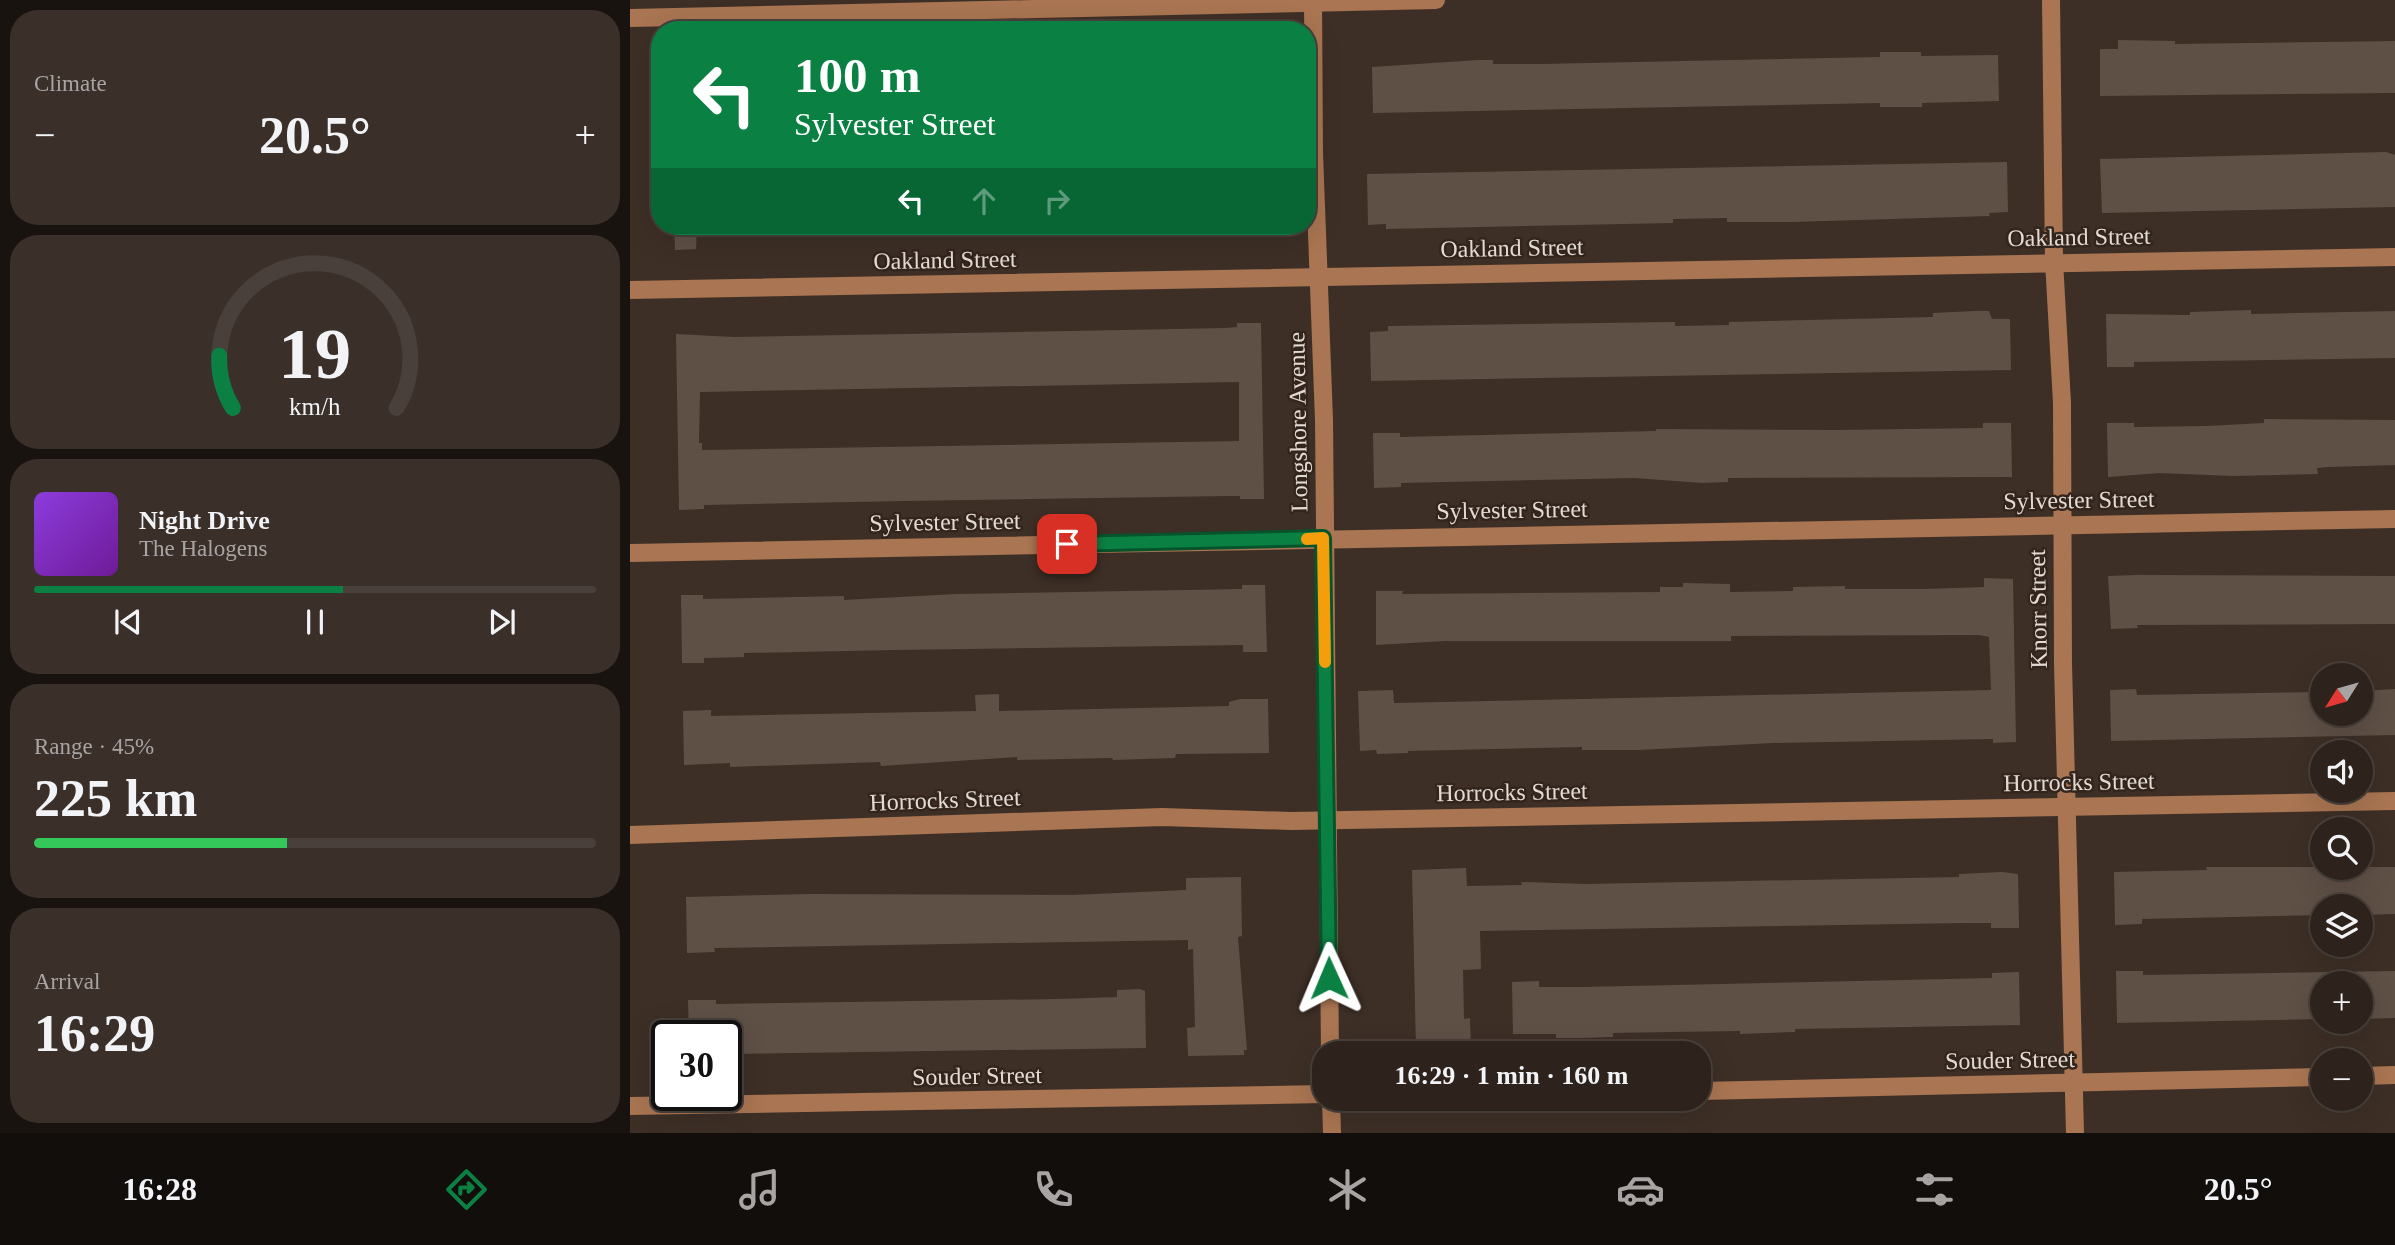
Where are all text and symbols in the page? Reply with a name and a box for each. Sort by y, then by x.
text: 100 m [794,48,921,103]
icon: left [679,49,770,140]
text: Climate [34,71,107,96]
text: Sylvester Street [794,106,996,142]
text: 20.5° [259,107,371,164]
text: − [34,114,55,156]
text: + [575,114,596,156]
icon: left [892,182,930,220]
icon: ahead [965,182,1003,220]
icon: right [1038,182,1076,220]
street label: Oakland Street [2007,223,2151,251]
street label: Oakland Street [1440,234,1584,262]
street label: Oakland Street [873,246,1017,274]
text: 19 [279,313,351,394]
street label: Longshore Avenue [1283,332,1313,512]
text: km/h [289,393,341,420]
street label: Sylvester Street [2003,486,2155,514]
street label: Sylvester Street [1436,496,1588,524]
text: Night Drive [139,506,270,535]
street label: Sylvester Street [869,508,1021,536]
pin [1037,514,1097,574]
icon: arrive [1048,525,1086,563]
text: The Halogens [139,536,267,561]
street label: Knorr Street [2024,549,2052,669]
icon: previous [109,603,147,641]
icon: pause [296,603,334,641]
icon: next [483,603,521,641]
north arrow [2310,663,2373,726]
map controls [2310,663,2373,1111]
text: Range · 45% [34,734,154,759]
button: sound [2310,740,2373,803]
street label: Horrocks Street [2003,768,2155,796]
text: 225 km [34,770,197,827]
street label: Horrocks Street [1436,778,1588,806]
street label: Horrocks Street [869,784,1021,816]
button: search [2310,817,2373,880]
button: layers [2310,894,2373,957]
position arrow [1292,941,1366,1015]
text: Arrival [34,969,100,994]
button: + [2310,971,2373,1034]
text: 16:29 [34,1005,155,1062]
speed limit sign: 30 [651,1020,742,1111]
street label: Souder Street [1945,1046,2076,1074]
button: − [2310,1048,2373,1111]
text: 16:29 · 1 min · 160 m [1395,1061,1629,1090]
street label: Souder Street [912,1062,1043,1090]
icon: directions [442,1165,491,1214]
icon: music [735,1165,784,1214]
icon: phone [1029,1165,1078,1214]
icon: climate [1323,1165,1372,1214]
icon: car [1616,1165,1665,1214]
icon: filters [1910,1165,1959,1214]
text: 16:28 [122,1171,197,1207]
text: 20.5° [2204,1171,2273,1207]

